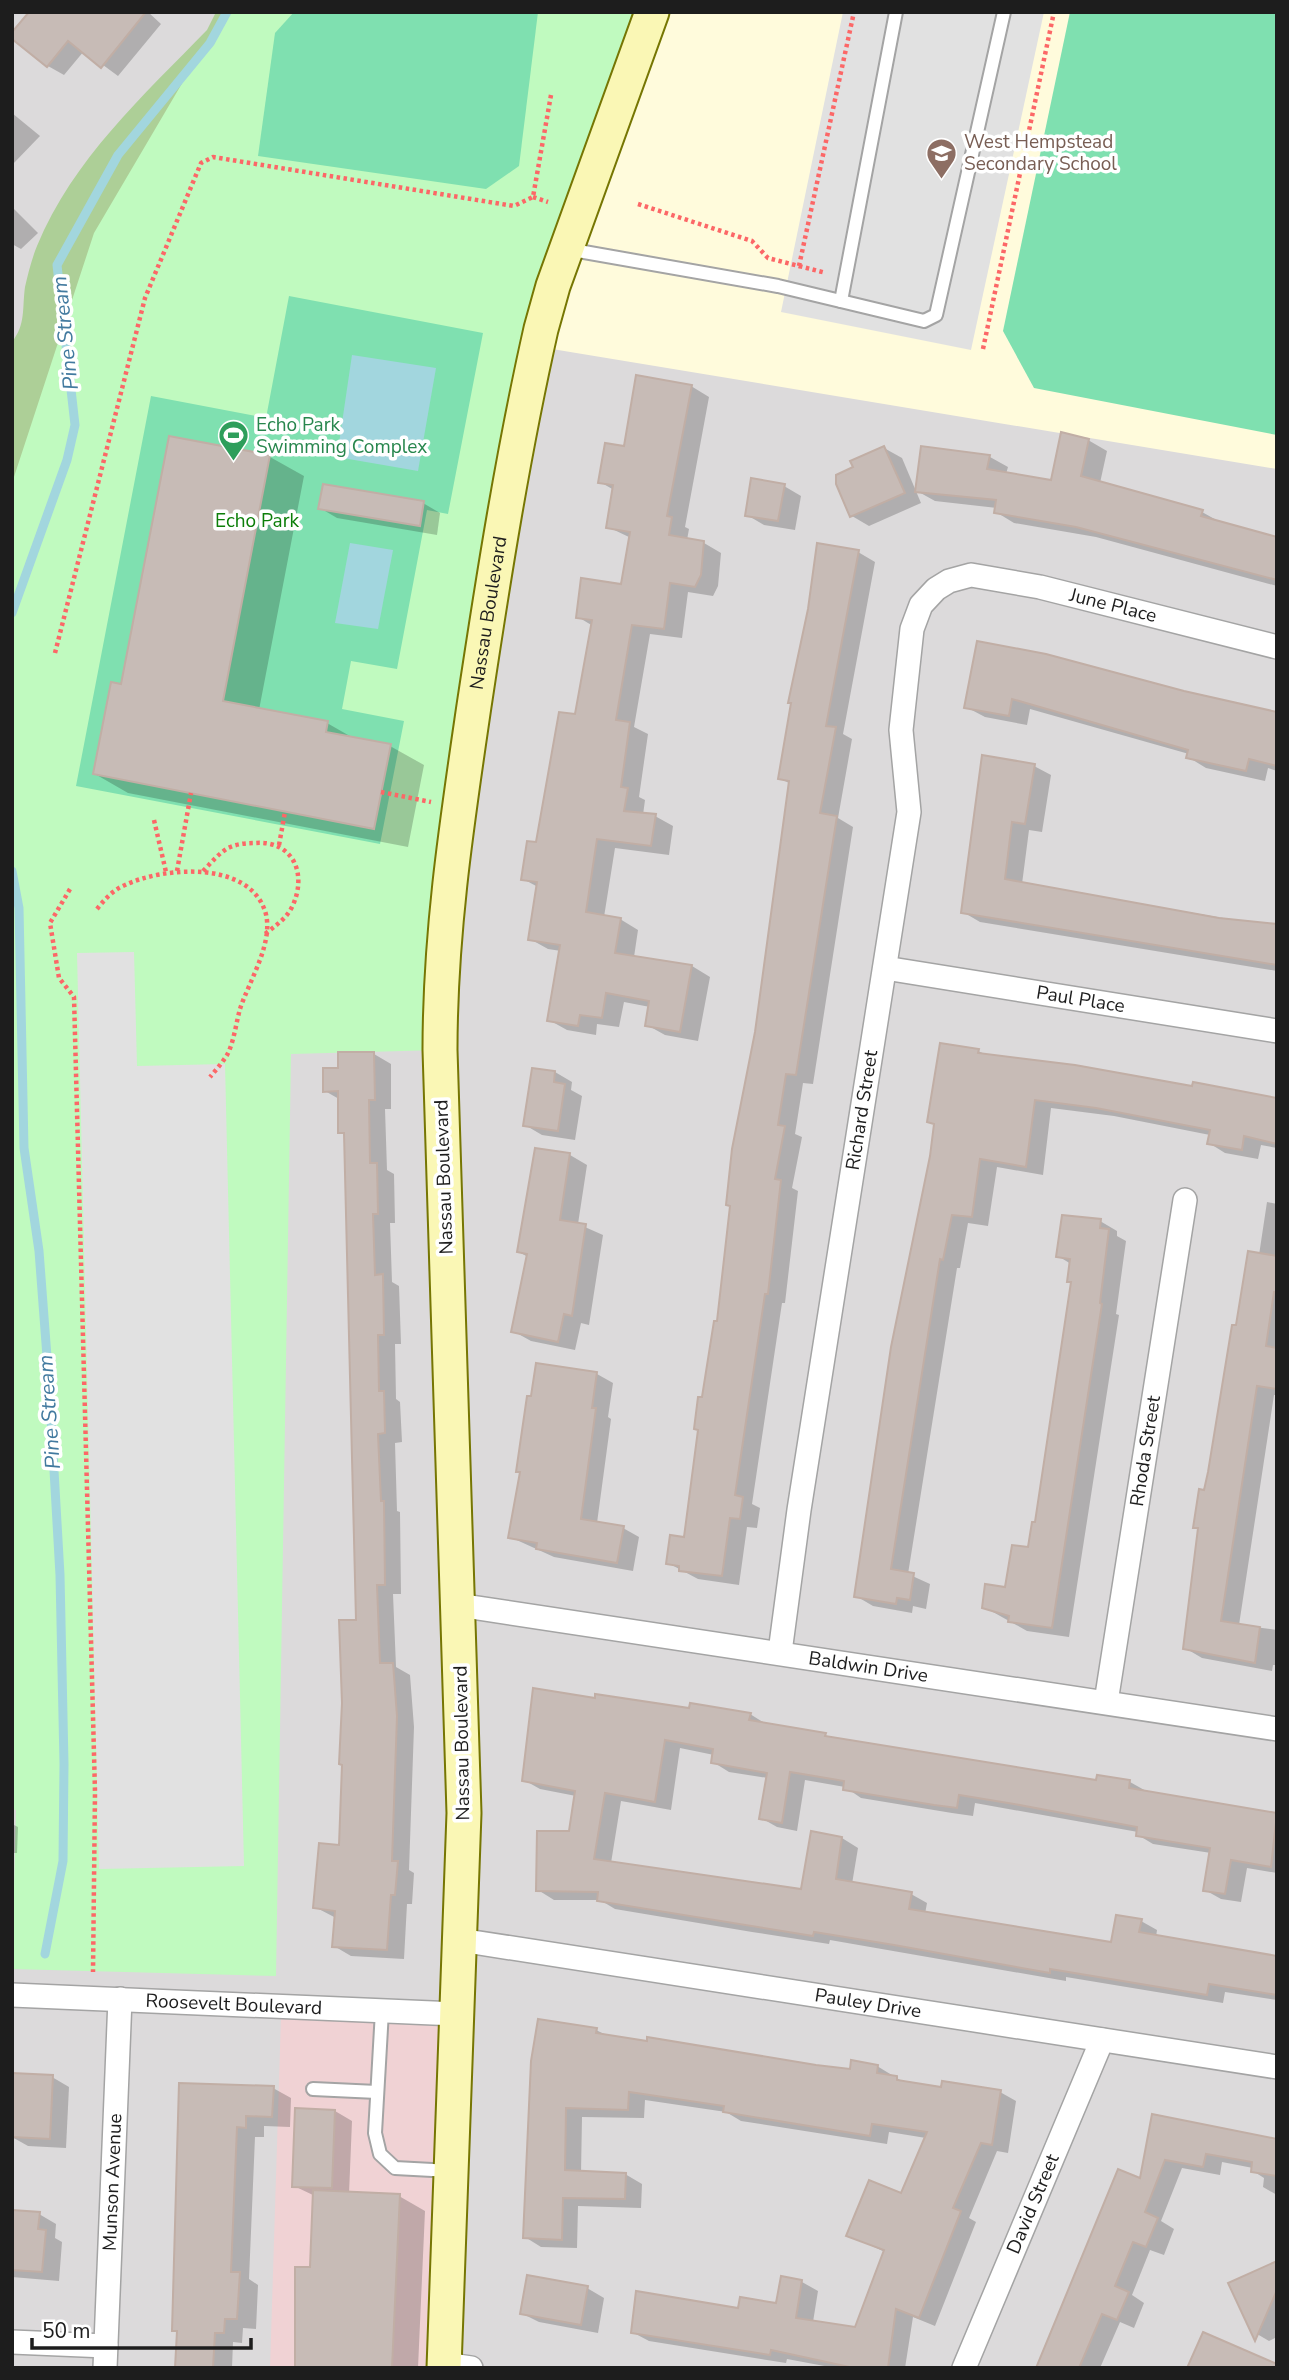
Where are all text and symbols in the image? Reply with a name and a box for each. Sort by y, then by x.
place label: West Hempstead Secondary School [964,129,1117,177]
school or university icon: West Hempstead Secondary School [924,136,958,180]
water label: Pine Stream [45,275,85,391]
place label: Echo Park Swimming Complex [256,412,427,460]
sports icon: Echo Park Swimming Complex [216,419,250,463]
park label: Echo Park [215,508,299,534]
street label: Nassau Boulevard [464,534,514,691]
street label: June Place [1066,582,1160,629]
street label: Paul Place [1034,979,1127,1019]
street label: Richard Street [840,1048,884,1172]
street label: Nassau Boulevard [428,1099,460,1255]
water label: Pine Stream [31,1354,67,1470]
street label: Rhoda Street [1124,1393,1167,1508]
street label: Baldwin Drive [807,1645,930,1689]
street label: Nassau Boulevard [448,1665,476,1821]
street label: Pauley Drive [813,1982,923,2025]
street label: Roosevelt Boulevard [145,1988,323,2021]
street label: Munson Avenue [97,2113,128,2252]
street label: David Street [1000,2150,1066,2258]
scale bar [32,2306,250,2350]
text: 50 m [42,2317,91,2345]

